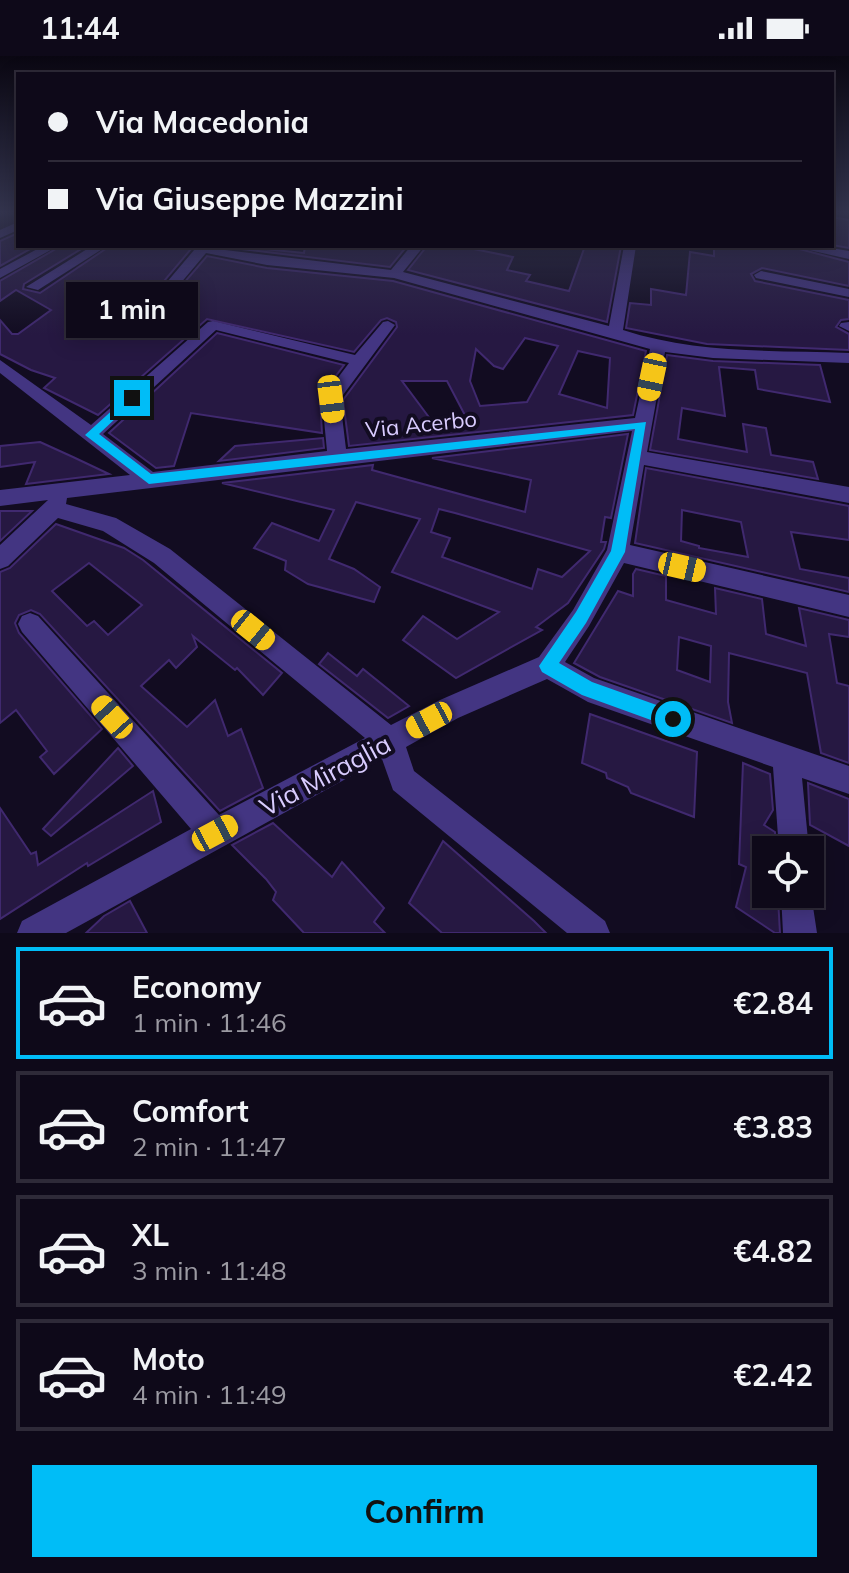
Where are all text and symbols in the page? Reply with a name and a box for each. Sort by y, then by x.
text: 11:44 [40,9,119,47]
text: Via Macedonia [96,103,309,141]
text: Via Giuseppe Mazzini [96,180,404,218]
callout: 1 min [66,282,198,338]
text: 1 min [98,293,166,326]
car [635,351,669,403]
car [316,374,346,424]
route end [114,380,150,416]
street label: Via Acerbo [364,404,478,444]
car [656,550,708,584]
car [227,606,279,654]
car [87,691,137,743]
car [402,698,456,742]
route start [655,701,691,737]
street label: Via Miraglia [254,727,396,823]
car [188,811,242,855]
map controls [752,836,824,908]
button: locate [752,836,824,908]
icon: car [36,967,108,1039]
text: Economy [132,968,261,1006]
text: €2.84 [734,984,813,1022]
text: 1 min · 11:46 [132,1006,287,1039]
icon: car [36,1091,108,1163]
text: Comfort [132,1092,249,1130]
text: €3.83 [734,1108,813,1146]
text: 2 min · 11:47 [132,1130,287,1163]
icon: car [36,1215,108,1287]
text: XL [132,1216,169,1254]
text: €4.82 [734,1232,813,1270]
text: 3 min · 11:48 [132,1254,287,1287]
icon: car [36,1339,108,1411]
text: Moto [132,1340,205,1378]
text: €2.42 [734,1356,813,1394]
text: 4 min · 11:49 [132,1378,287,1411]
button: Confirm [32,1465,817,1557]

